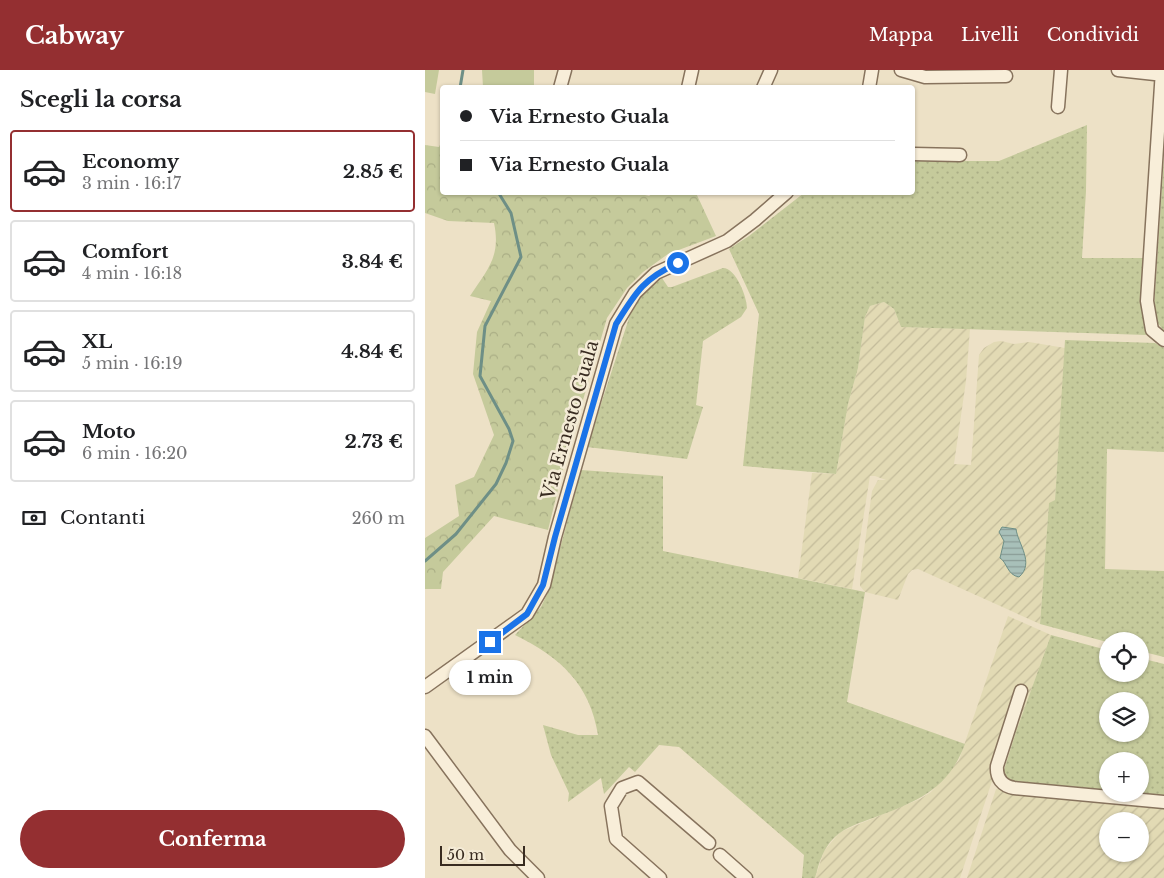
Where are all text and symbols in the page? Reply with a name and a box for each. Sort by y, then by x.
text: Cabway [25,21,124,50]
text: Mappa [869,24,933,46]
text: Livelli [961,24,1019,46]
text: Condividi [1047,24,1139,46]
text: Scegli la corsa [20,86,182,113]
text: Via Ernesto Guala [490,105,669,128]
icon: car [22,149,67,194]
text: Economy [82,150,179,173]
text: Via Ernesto Guala [490,153,669,176]
text: 2.85 € [343,160,403,183]
text: 3 min · 16:17 [82,173,181,193]
icon: car [22,239,67,284]
text: Comfort [82,240,169,263]
text: 3.84 € [342,250,403,273]
route start [667,252,689,274]
text: 4 min · 16:18 [82,263,182,283]
icon: car [22,329,67,374]
text: XL [82,330,112,353]
street label: Via Ernesto Guala [536,338,603,503]
text: 4.84 € [341,340,403,363]
text: 5 min · 16:19 [82,353,182,373]
icon: car [22,419,67,464]
text: Moto [82,420,136,443]
text: 2.73 € [344,430,403,453]
text: 6 min · 16:20 [82,443,188,463]
icon: cash [20,504,48,532]
text: Contanti [60,506,145,529]
text: 260 m [352,508,405,528]
route end [479,631,501,653]
map controls [1099,632,1149,862]
button: locate [1099,632,1149,682]
callout: 1 min [449,660,531,694]
text: 1 min [467,667,513,687]
button: layers [1099,692,1149,742]
button: + [1099,752,1149,802]
button: Conferma [20,810,405,868]
button: − [1099,812,1149,862]
scale bar [440,843,525,866]
text: 50 m [447,846,484,864]

